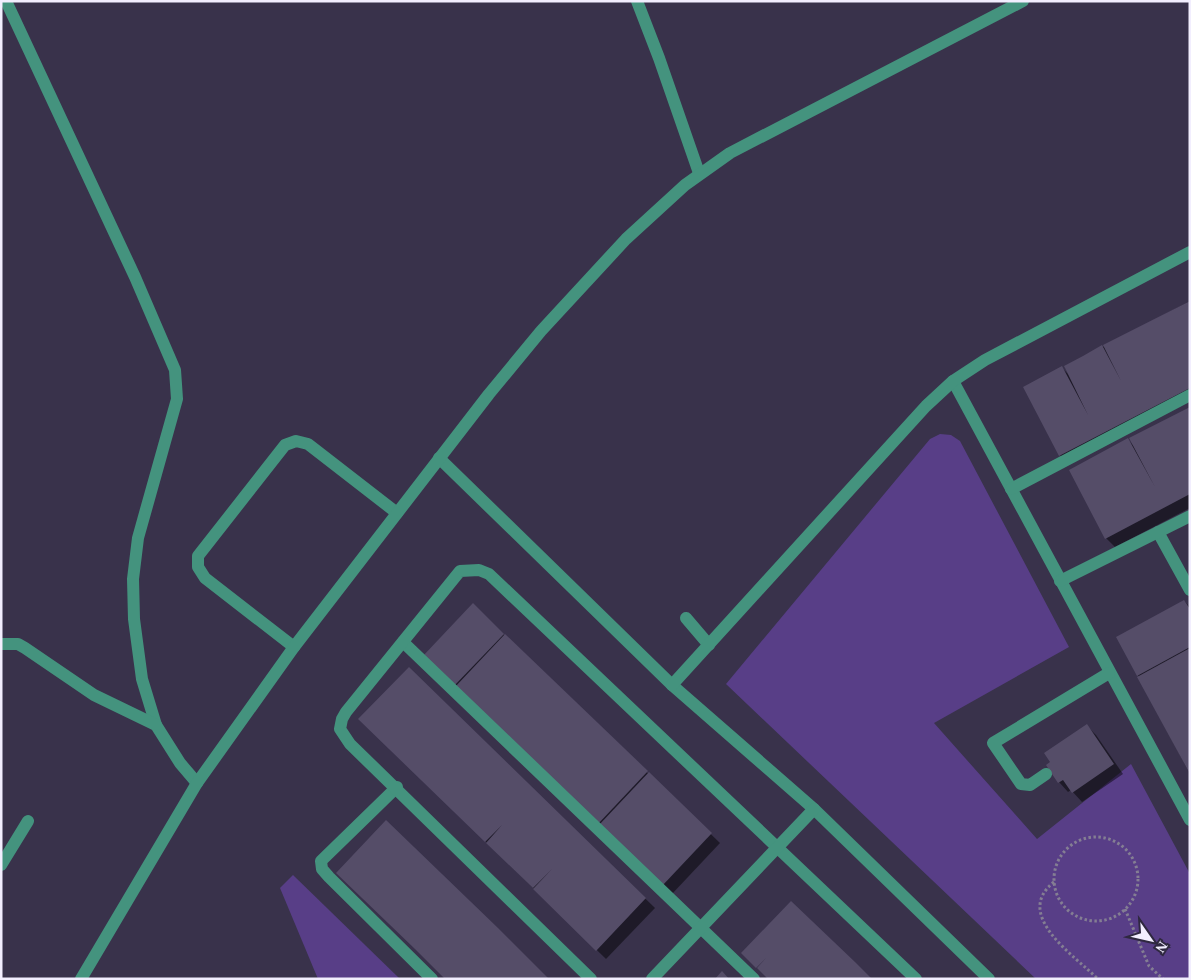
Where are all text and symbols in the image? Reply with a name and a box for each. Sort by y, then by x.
north arrow [1126,915,1176,965]
text: N [1152,939,1170,955]

